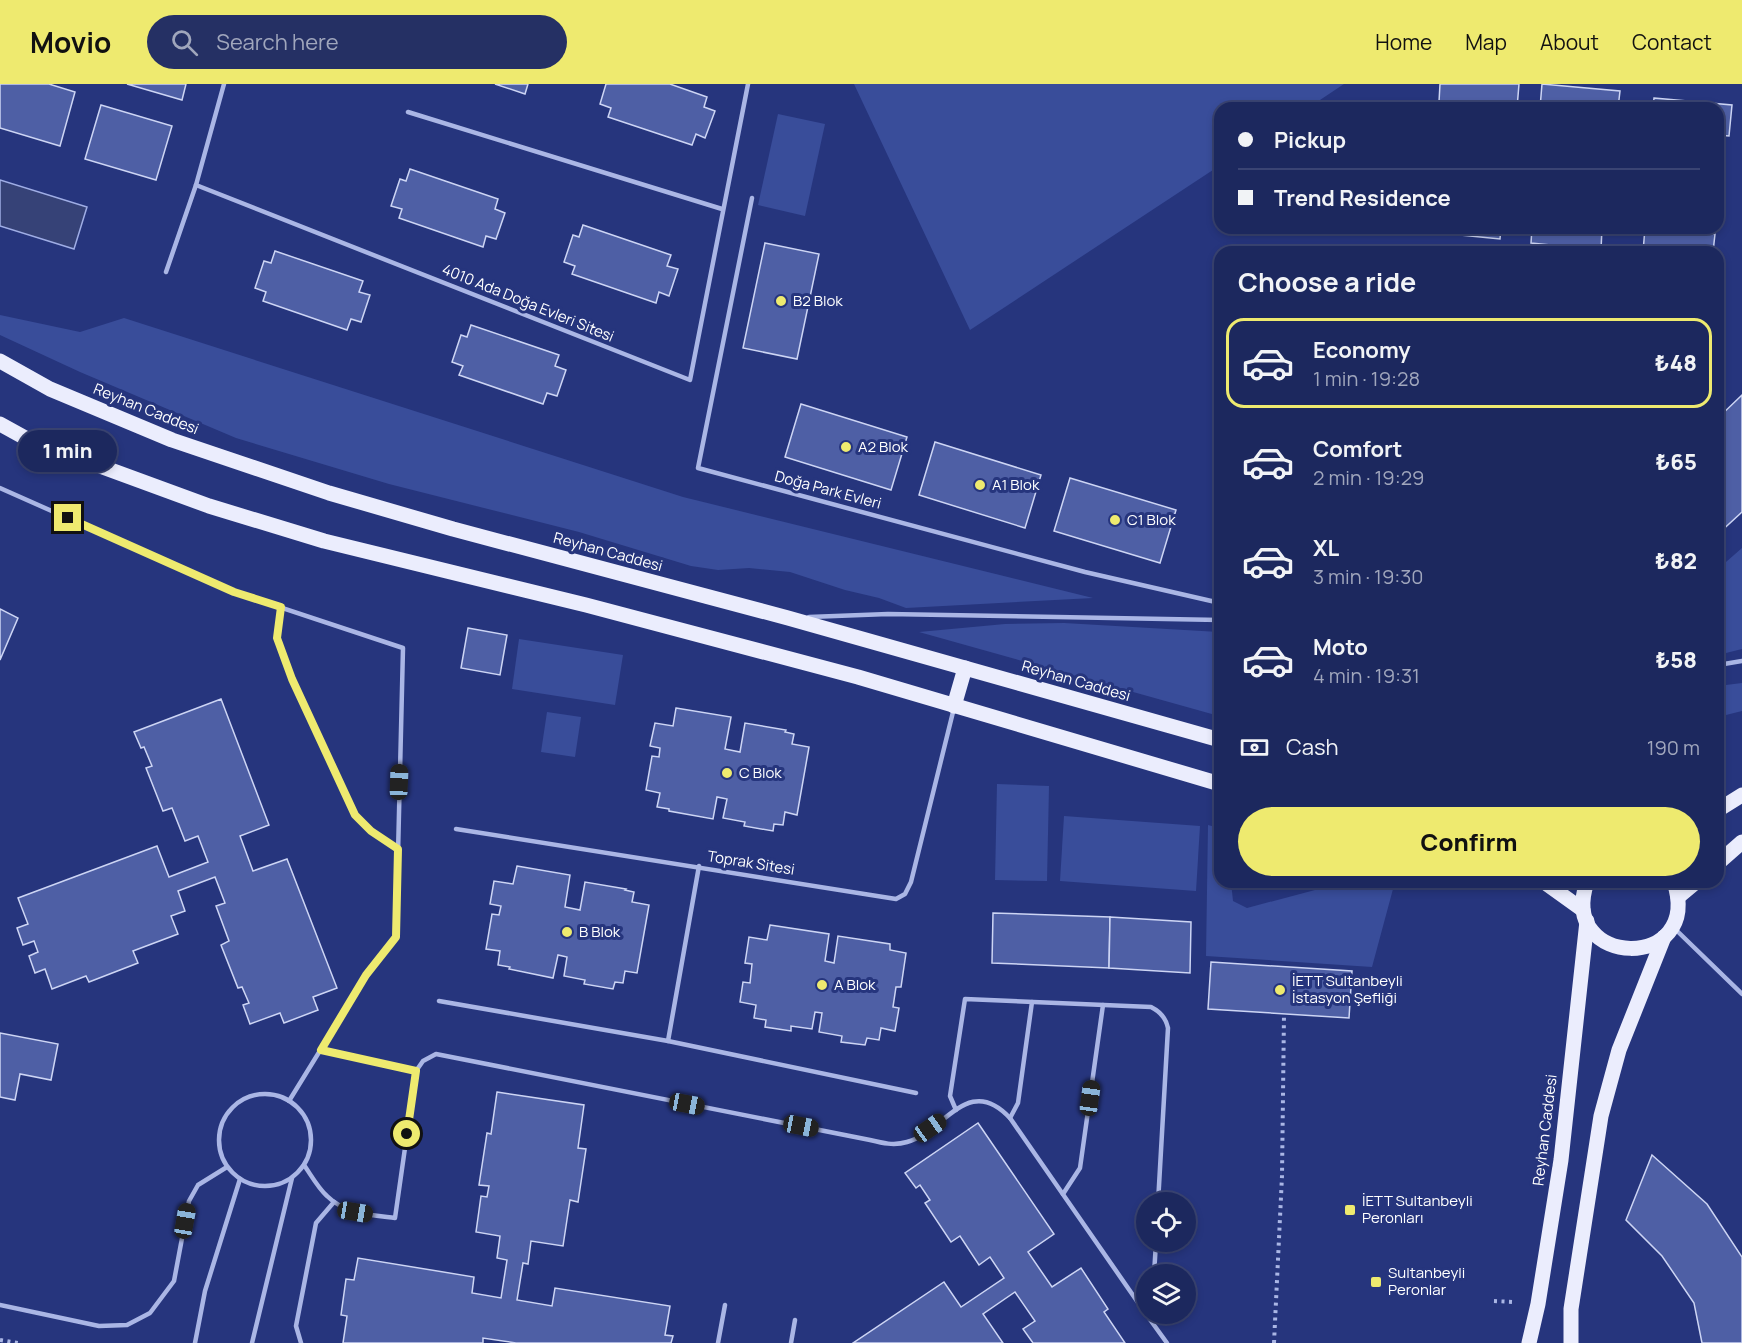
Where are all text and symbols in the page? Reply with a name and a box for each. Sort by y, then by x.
search box [147,15,567,69]
text: Movio [30,23,111,61]
icon: search [168,26,201,59]
text: Search here [216,27,339,57]
text: Home [1375,28,1432,56]
text: Map [1465,28,1507,56]
text: About [1540,28,1599,56]
text: Contact [1632,28,1712,56]
text: Pickup [1274,125,1346,155]
text: Trend Residence [1274,183,1451,213]
street label: 4010 Ada Doğa Evleri Sitesi [439,258,617,347]
text: Choose a ride [1238,263,1416,300]
place label: B2 Blok [793,290,843,311]
marker: B2 Blok [774,294,788,308]
text: Economy [1313,335,1411,365]
icon: car [1241,336,1295,390]
text: ₺48 [1655,348,1697,378]
text: 1 min · 19:28 [1313,365,1420,392]
street label: Reyhan Caddesi [90,378,202,439]
callout: 1 min [19,431,118,473]
text: Comfort [1313,434,1402,464]
icon: car [1241,435,1295,489]
place label: A2 Blok [858,436,909,457]
text: 1 min [42,437,93,464]
marker: A2 Blok [839,440,853,454]
text: ₺65 [1655,447,1697,477]
text: 2 min · 19:29 [1313,464,1424,491]
street label: Doğa Park Evleri [773,465,884,514]
place label: A1 Blok [992,474,1040,495]
marker: A1 Blok [973,478,987,492]
route end [54,504,81,531]
place label: C1 Blok [1127,509,1176,530]
marker: C1 Blok [1108,513,1122,527]
street label: Reyhan Caddesi [551,527,665,576]
text: XL [1313,533,1339,563]
icon: car [1241,534,1295,588]
text: ₺82 [1655,546,1697,576]
text: 3 min · 19:30 [1313,563,1424,590]
text: Moto [1313,632,1368,662]
icon: car [1241,633,1295,687]
text: ₺58 [1655,645,1697,675]
street label: Reyhan Caddesi [1019,655,1133,706]
text: 4 min · 19:31 [1313,662,1420,689]
icon: cash [1238,731,1271,764]
text: Cash [1286,732,1339,762]
text: 190 m [1647,734,1700,761]
place label: C Blok [739,762,782,783]
car [389,764,409,800]
marker: C Blok [720,766,734,780]
button: Confirm [1238,807,1700,876]
street label: Toprak Sitesi [706,845,796,880]
place label: B Blok [579,921,621,942]
marker: B Blok [560,925,574,939]
place label: İETT Sultanbeyli İstasyon Şefliği [1292,970,1403,1008]
place label: A Blok [834,974,876,995]
marker: A Blok [815,978,829,992]
marker: İETT Sultanbeyli İstasyon Şefliği [1273,983,1287,997]
street label: Reyhan Caddesi [1527,1073,1562,1187]
car [1079,1079,1101,1117]
car [668,1092,706,1116]
car [910,1110,950,1146]
car [782,1114,820,1138]
route start [393,1120,420,1147]
place label: İETT Sultanbeyli Peronları [1362,1190,1473,1228]
map controls [1136,1192,1196,1324]
button: locate [1136,1192,1196,1252]
car [336,1200,374,1224]
car [173,1202,197,1240]
marker: İETT Sultanbeyli Peronları [1343,1203,1357,1217]
place label: Sultanbeyli Peronlar [1388,1262,1465,1300]
button: layers [1136,1264,1196,1324]
marker: Sultanbeyli Peronlar [1369,1275,1383,1289]

